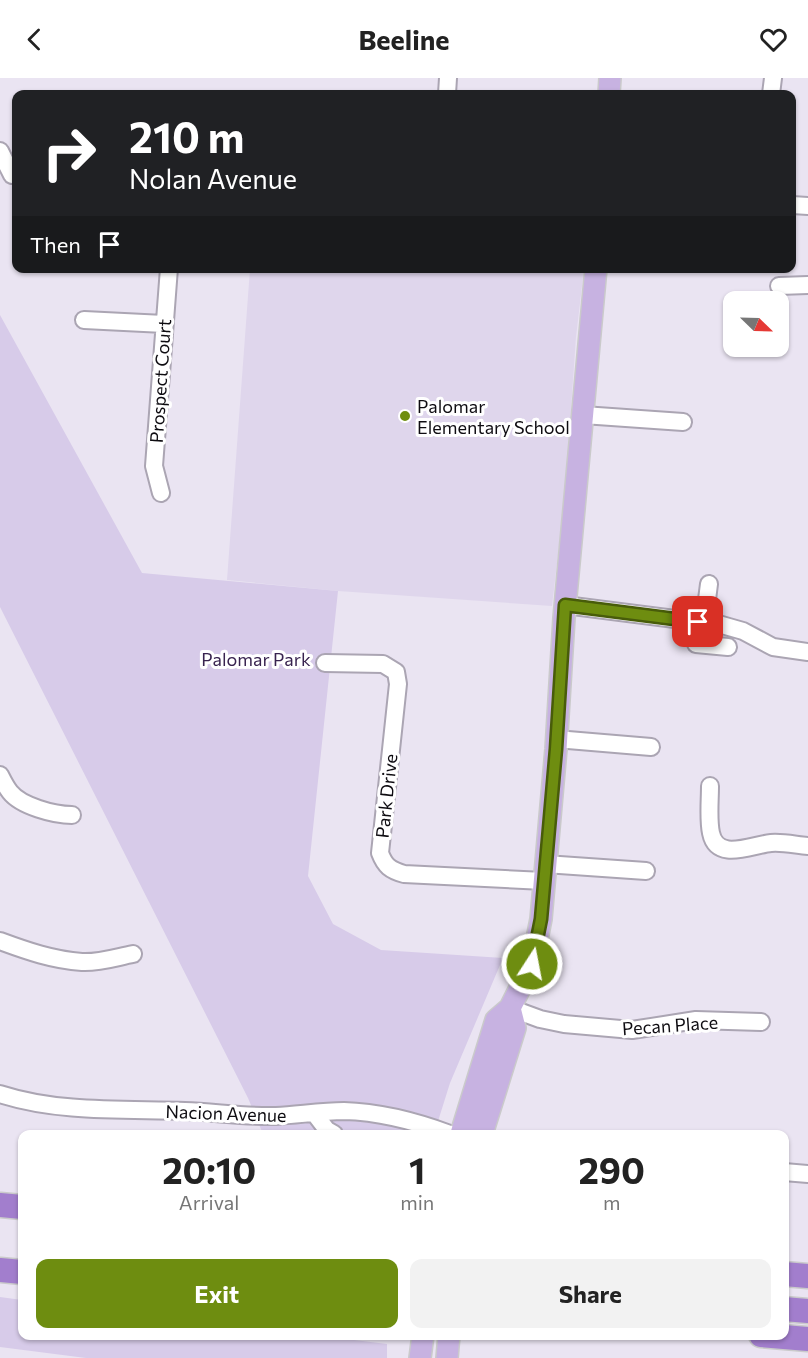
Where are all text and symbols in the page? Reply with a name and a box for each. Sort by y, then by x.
icon: back [18,23,51,56]
text: Beeline [358,23,450,56]
icon: heart [757,23,790,56]
text: 210 m [129,110,244,162]
icon: right [30,114,108,192]
text: Nolan Avenue [129,162,297,195]
icon: arrive [93,228,126,261]
text: Then [30,231,81,258]
north arrow [723,291,789,357]
map controls [723,291,789,357]
street label: Prospect Court [145,318,175,444]
place label: Palomar Elementary School [417,395,570,438]
marker: Palomar Elementary School [398,409,412,423]
pin [672,596,723,647]
icon: arrive [681,605,714,638]
park label: Palomar Park [201,648,311,670]
street label: Park Drive [371,753,401,839]
position arrow [500,932,564,996]
street label: Pecan Place [621,1011,719,1039]
street label: Nacion Avenue [165,1100,287,1126]
text: 20:10 [162,1147,256,1191]
text: 1 [409,1147,425,1191]
text: 290 [578,1147,645,1191]
text: Arrival [179,1190,239,1214]
text: min [400,1190,434,1214]
text: m [603,1190,620,1214]
button: Exit [36,1259,398,1328]
button: Share [410,1259,771,1328]

